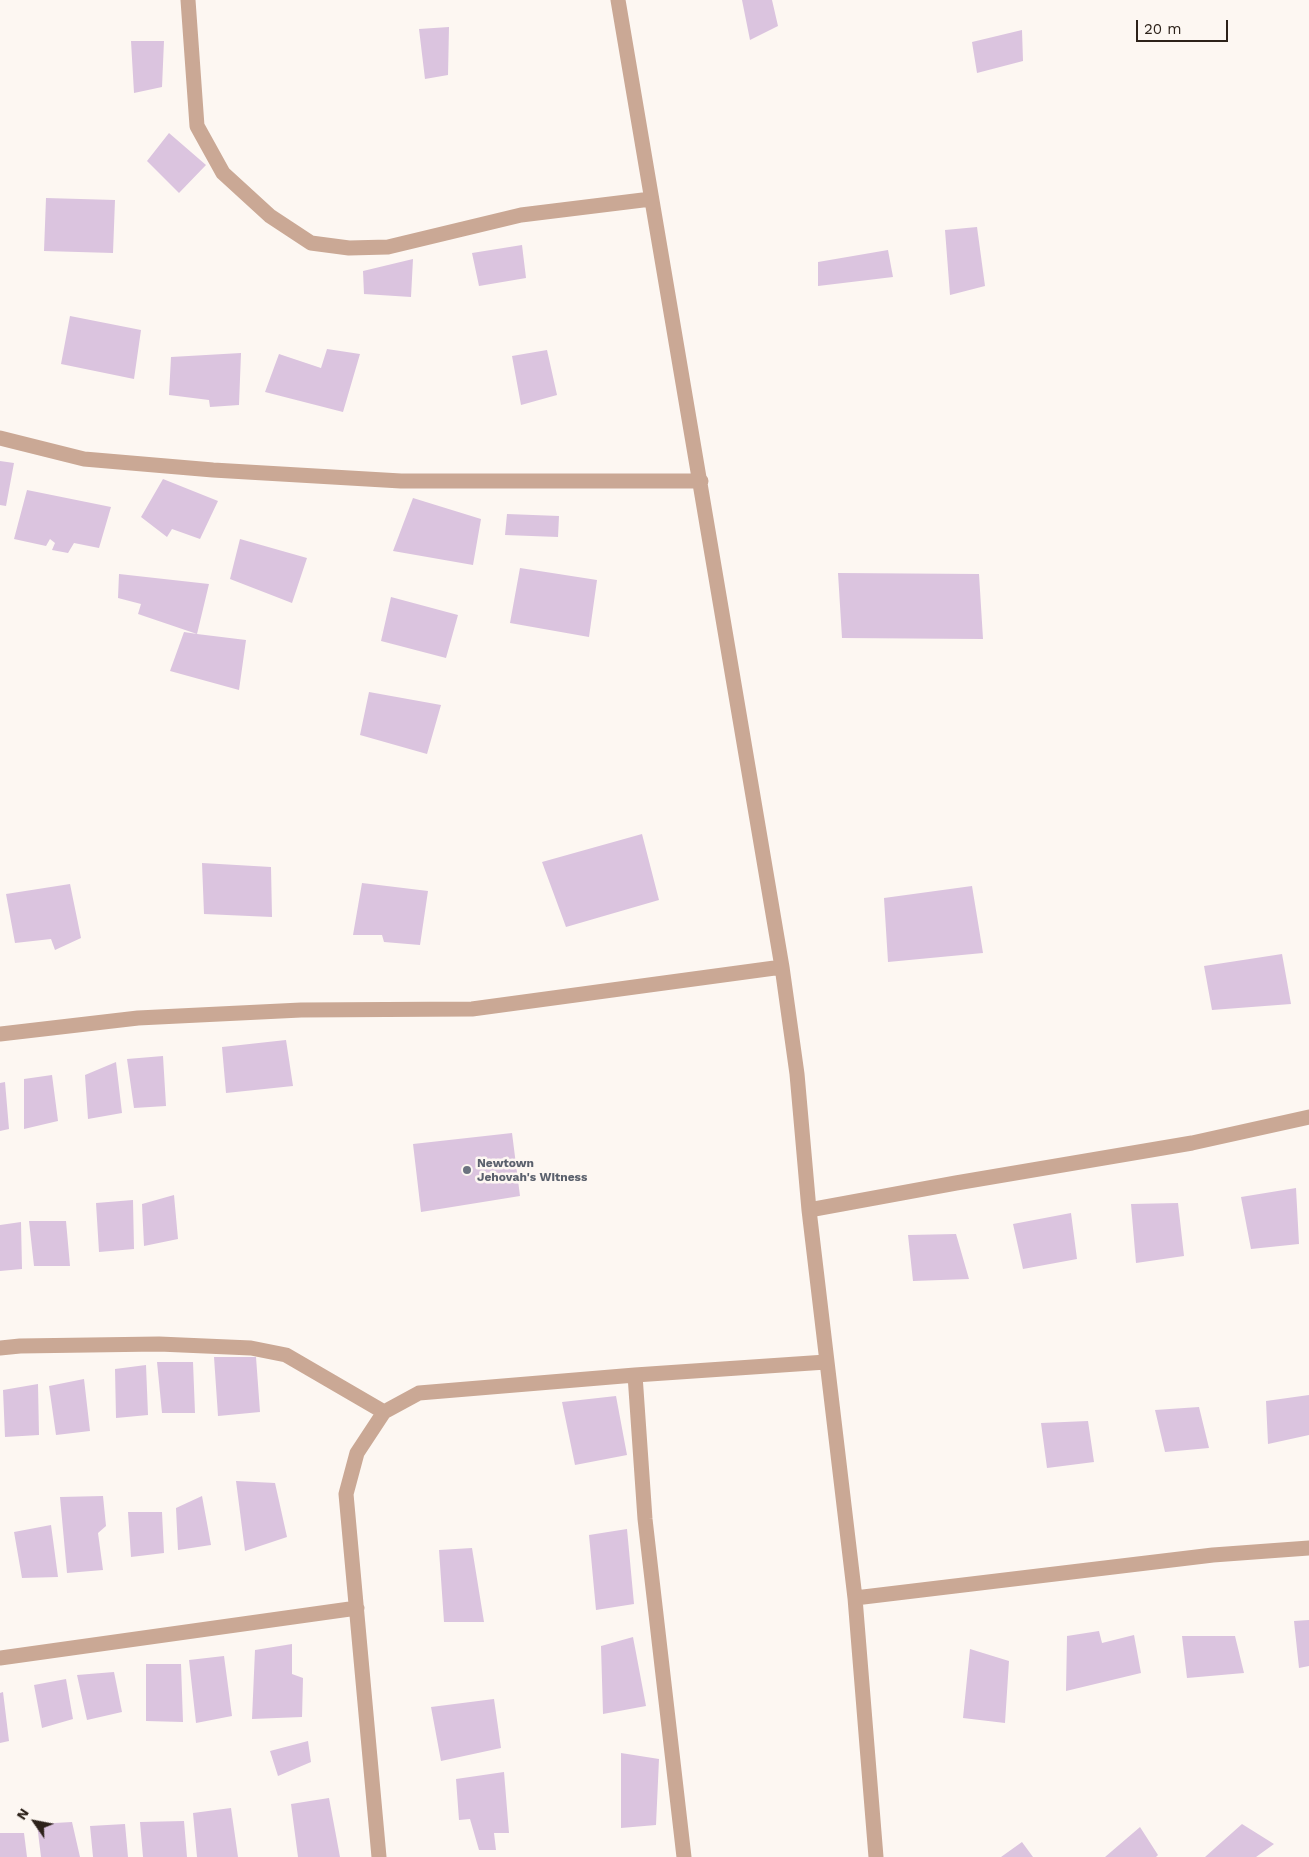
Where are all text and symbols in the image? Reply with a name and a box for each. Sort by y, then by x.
scale bar [1139,10,1232,42]
text: 20 m [1144,20,1182,38]
place label: Newtown Jehovah's Witness [477,1156,587,1184]
marker: Newtown Jehovah's Witness [461,1164,473,1176]
north arrow [10,1797,60,1847]
text: N [13,1805,32,1823]

